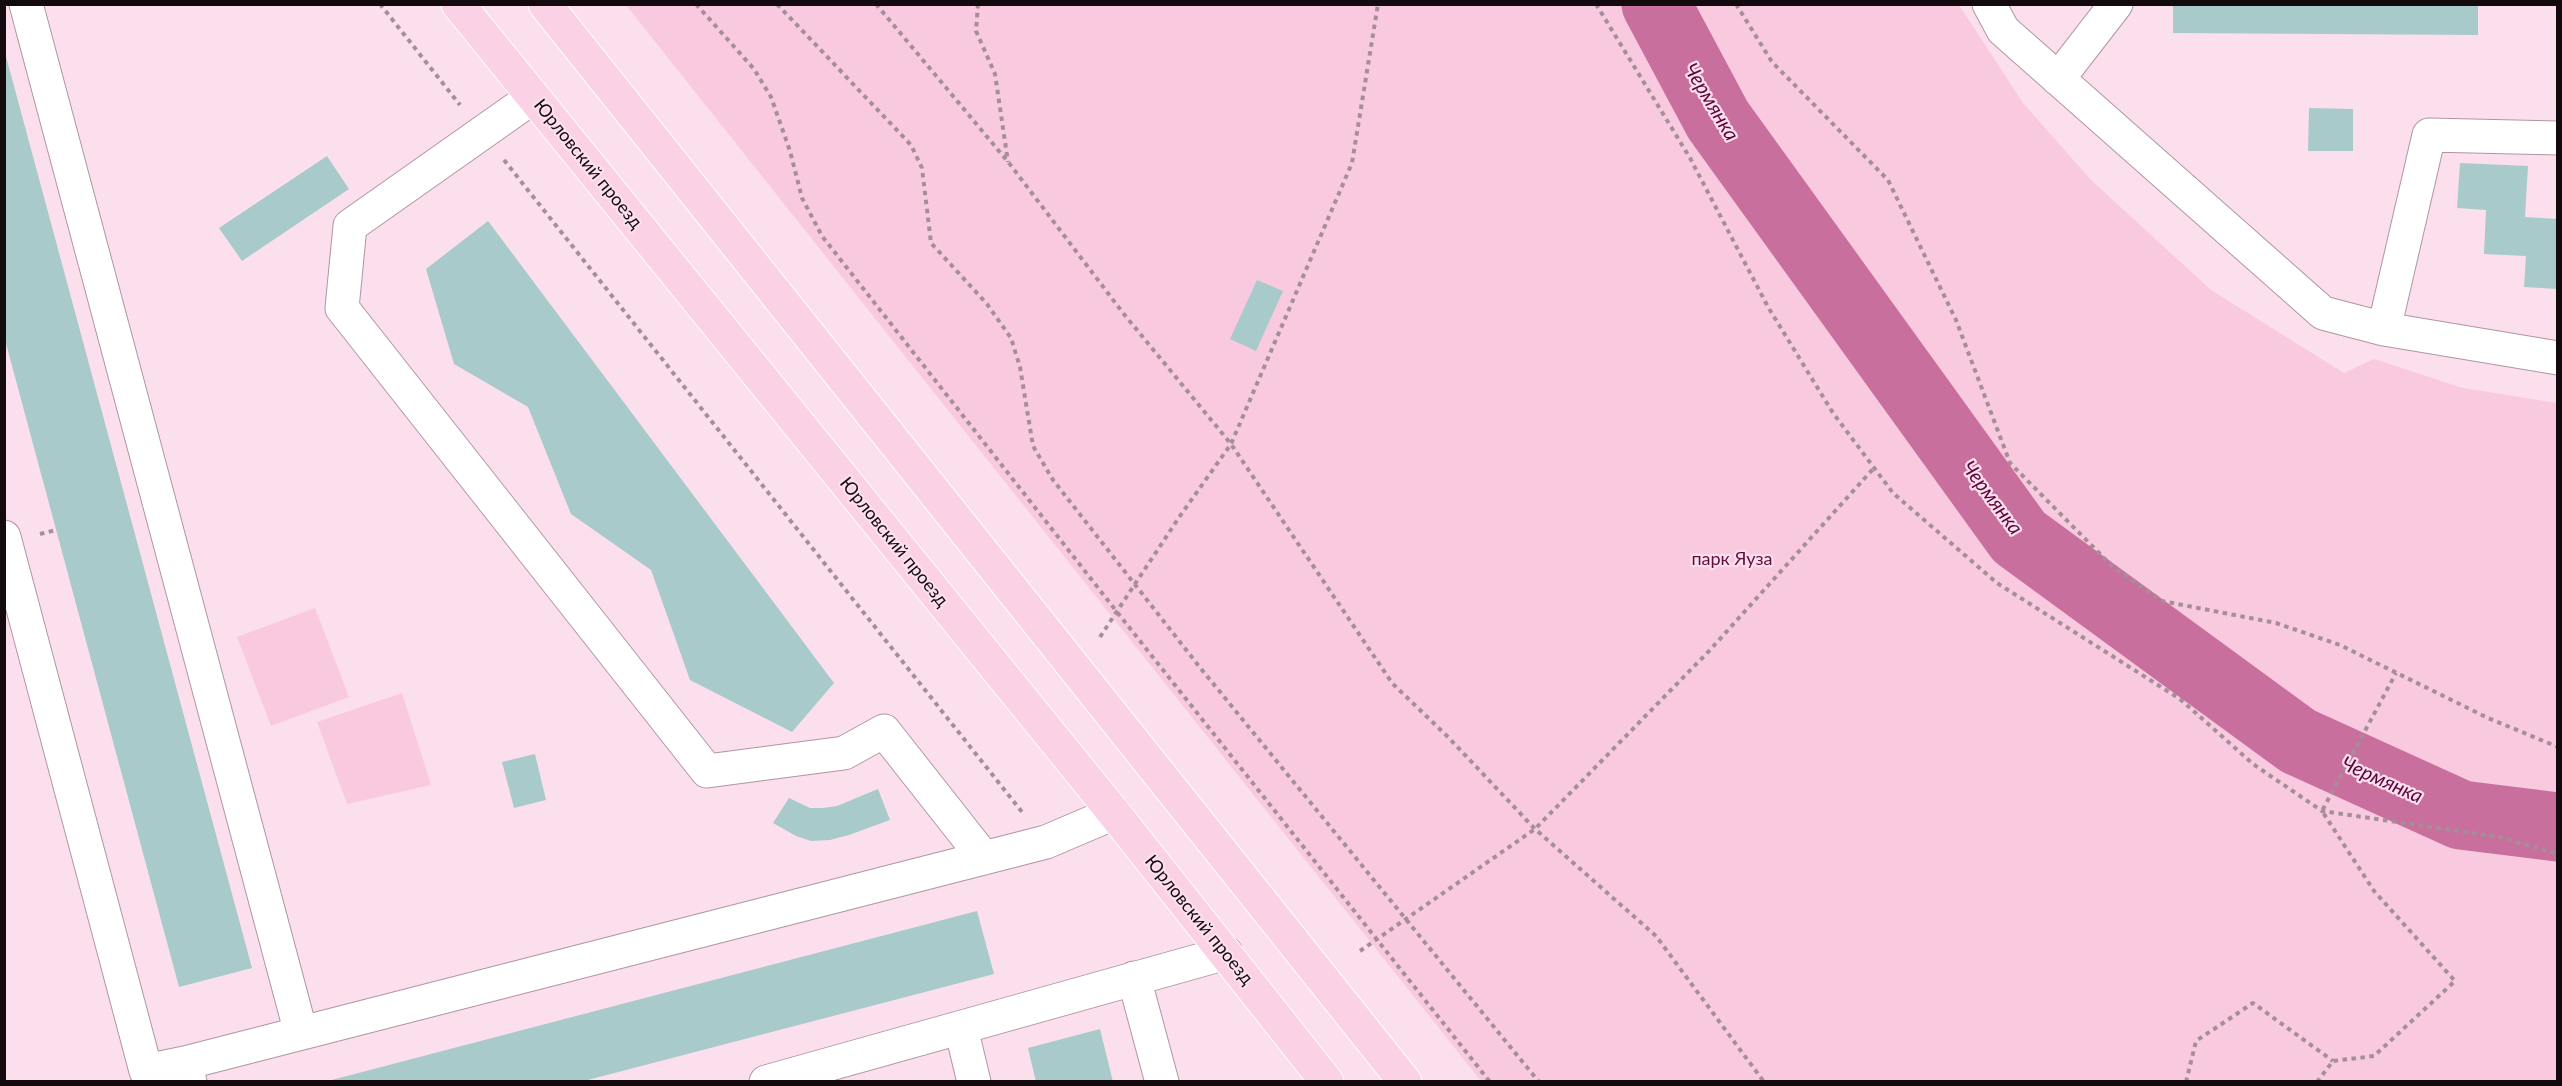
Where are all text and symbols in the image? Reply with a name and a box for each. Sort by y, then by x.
water label: Чермянка [1679,59,1743,145]
street label: Юрловский проезд [529,95,647,233]
water label: Чермянка [1956,456,2028,540]
street label: Юрловский проезд [835,473,953,611]
park label: парк Яуза [1691,548,1773,570]
water label: Чермянка [2338,752,2426,808]
street label: Юрловский проезд [1140,851,1258,989]

